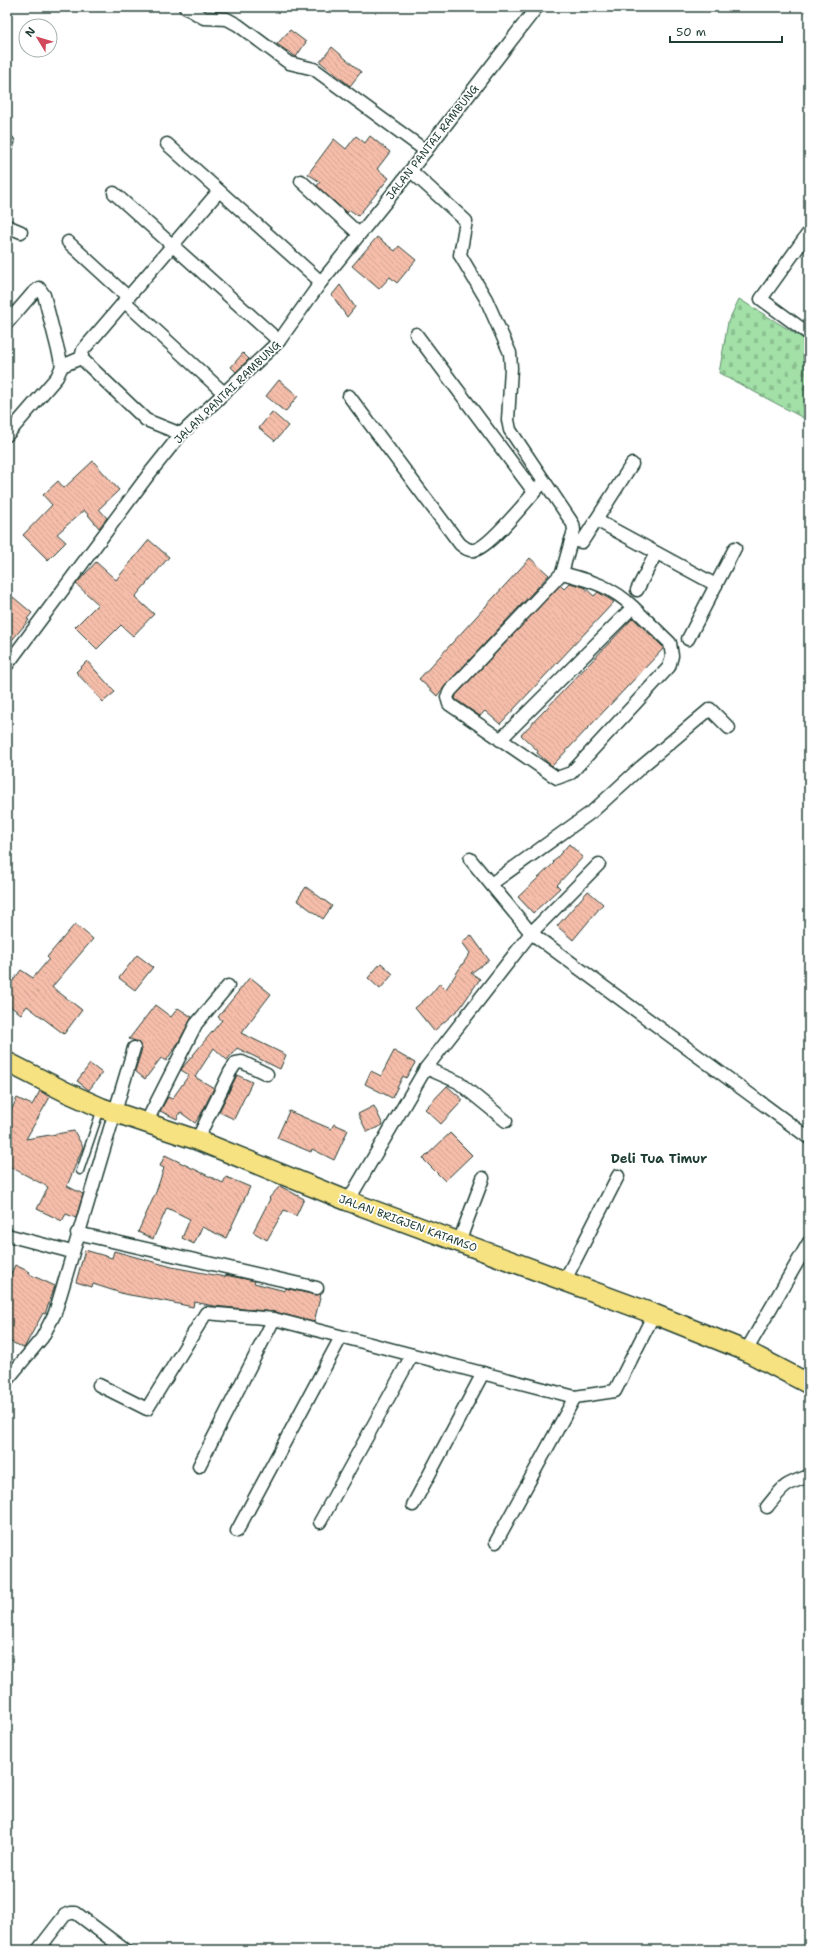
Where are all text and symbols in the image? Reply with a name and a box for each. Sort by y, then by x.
north arrow [18,18,58,58]
scale bar [670,18,782,44]
text: N [22,24,39,40]
text: 50 m [676,24,706,40]
street label: JALAN PANTAI RAMBUNG [383,81,482,203]
street label: JALAN PANTAI RAMBUNG [171,337,284,447]
district label: Deli Tua Timur [611,1150,707,1167]
street label: JALAN BRIGJEN KATAMSO [337,1191,479,1256]

